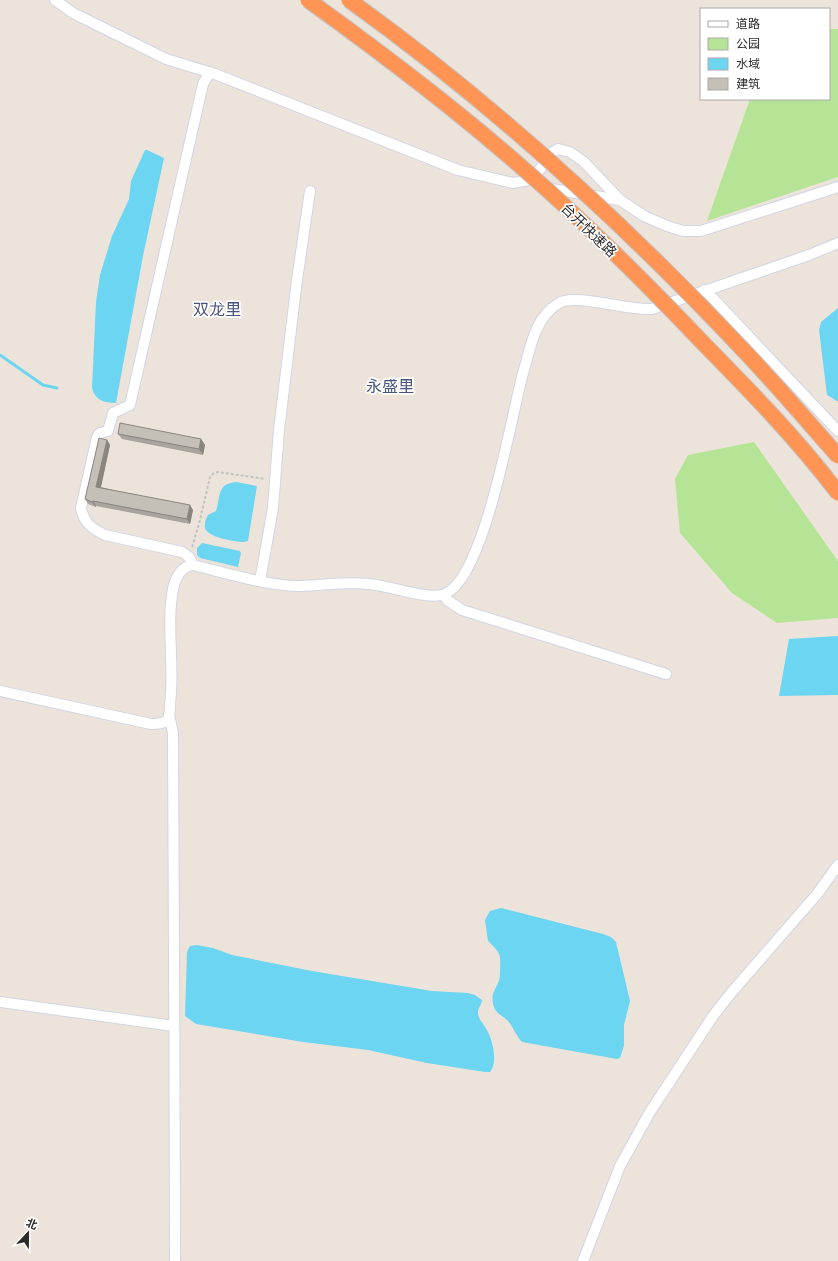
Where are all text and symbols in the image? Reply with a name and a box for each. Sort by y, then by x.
legend [700,8,830,100]
text: 道路 [736,17,760,31]
text: 公园 [736,37,760,51]
text: 水域 [736,57,760,71]
text: 建筑 [736,77,760,91]
street label: 台开快速路 [558,200,620,260]
district label: 双龙里 [193,300,241,319]
district label: 永盛里 [366,377,414,396]
north arrow [8,1213,48,1253]
text: 北 [24,1216,39,1231]

